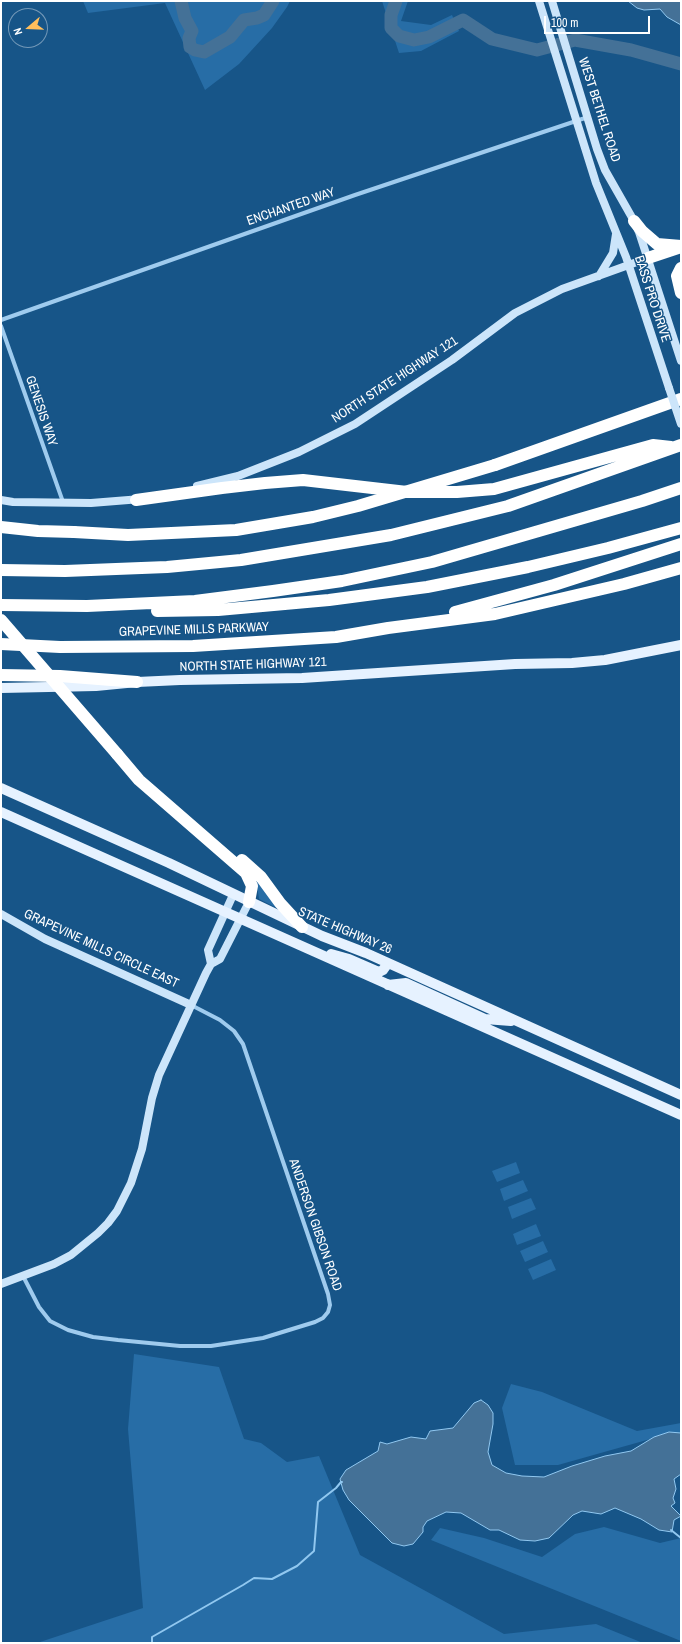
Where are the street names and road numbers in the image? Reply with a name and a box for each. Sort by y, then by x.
street label: WEST BETHEL ROAD [575,56,623,164]
street label: ENCHANTED WAY [245,185,337,229]
street label: BASS PRO DRIVE [631,254,673,344]
street label: NORTH STATE HIGHWAY 121 [329,333,461,427]
street label: GENESIS WAY [22,374,60,448]
street label: GRAPEVINE MILLS PARKWAY [119,620,269,640]
street label: NORTH STATE HIGHWAY 121 [179,655,327,675]
street label: STATE HIGHWAY 26 [296,904,394,958]
street label: GRAPEVINE MILLS CIRCLE EAST [21,906,181,992]
street label: ANDERSON GIBSON ROAD [285,1157,345,1293]

